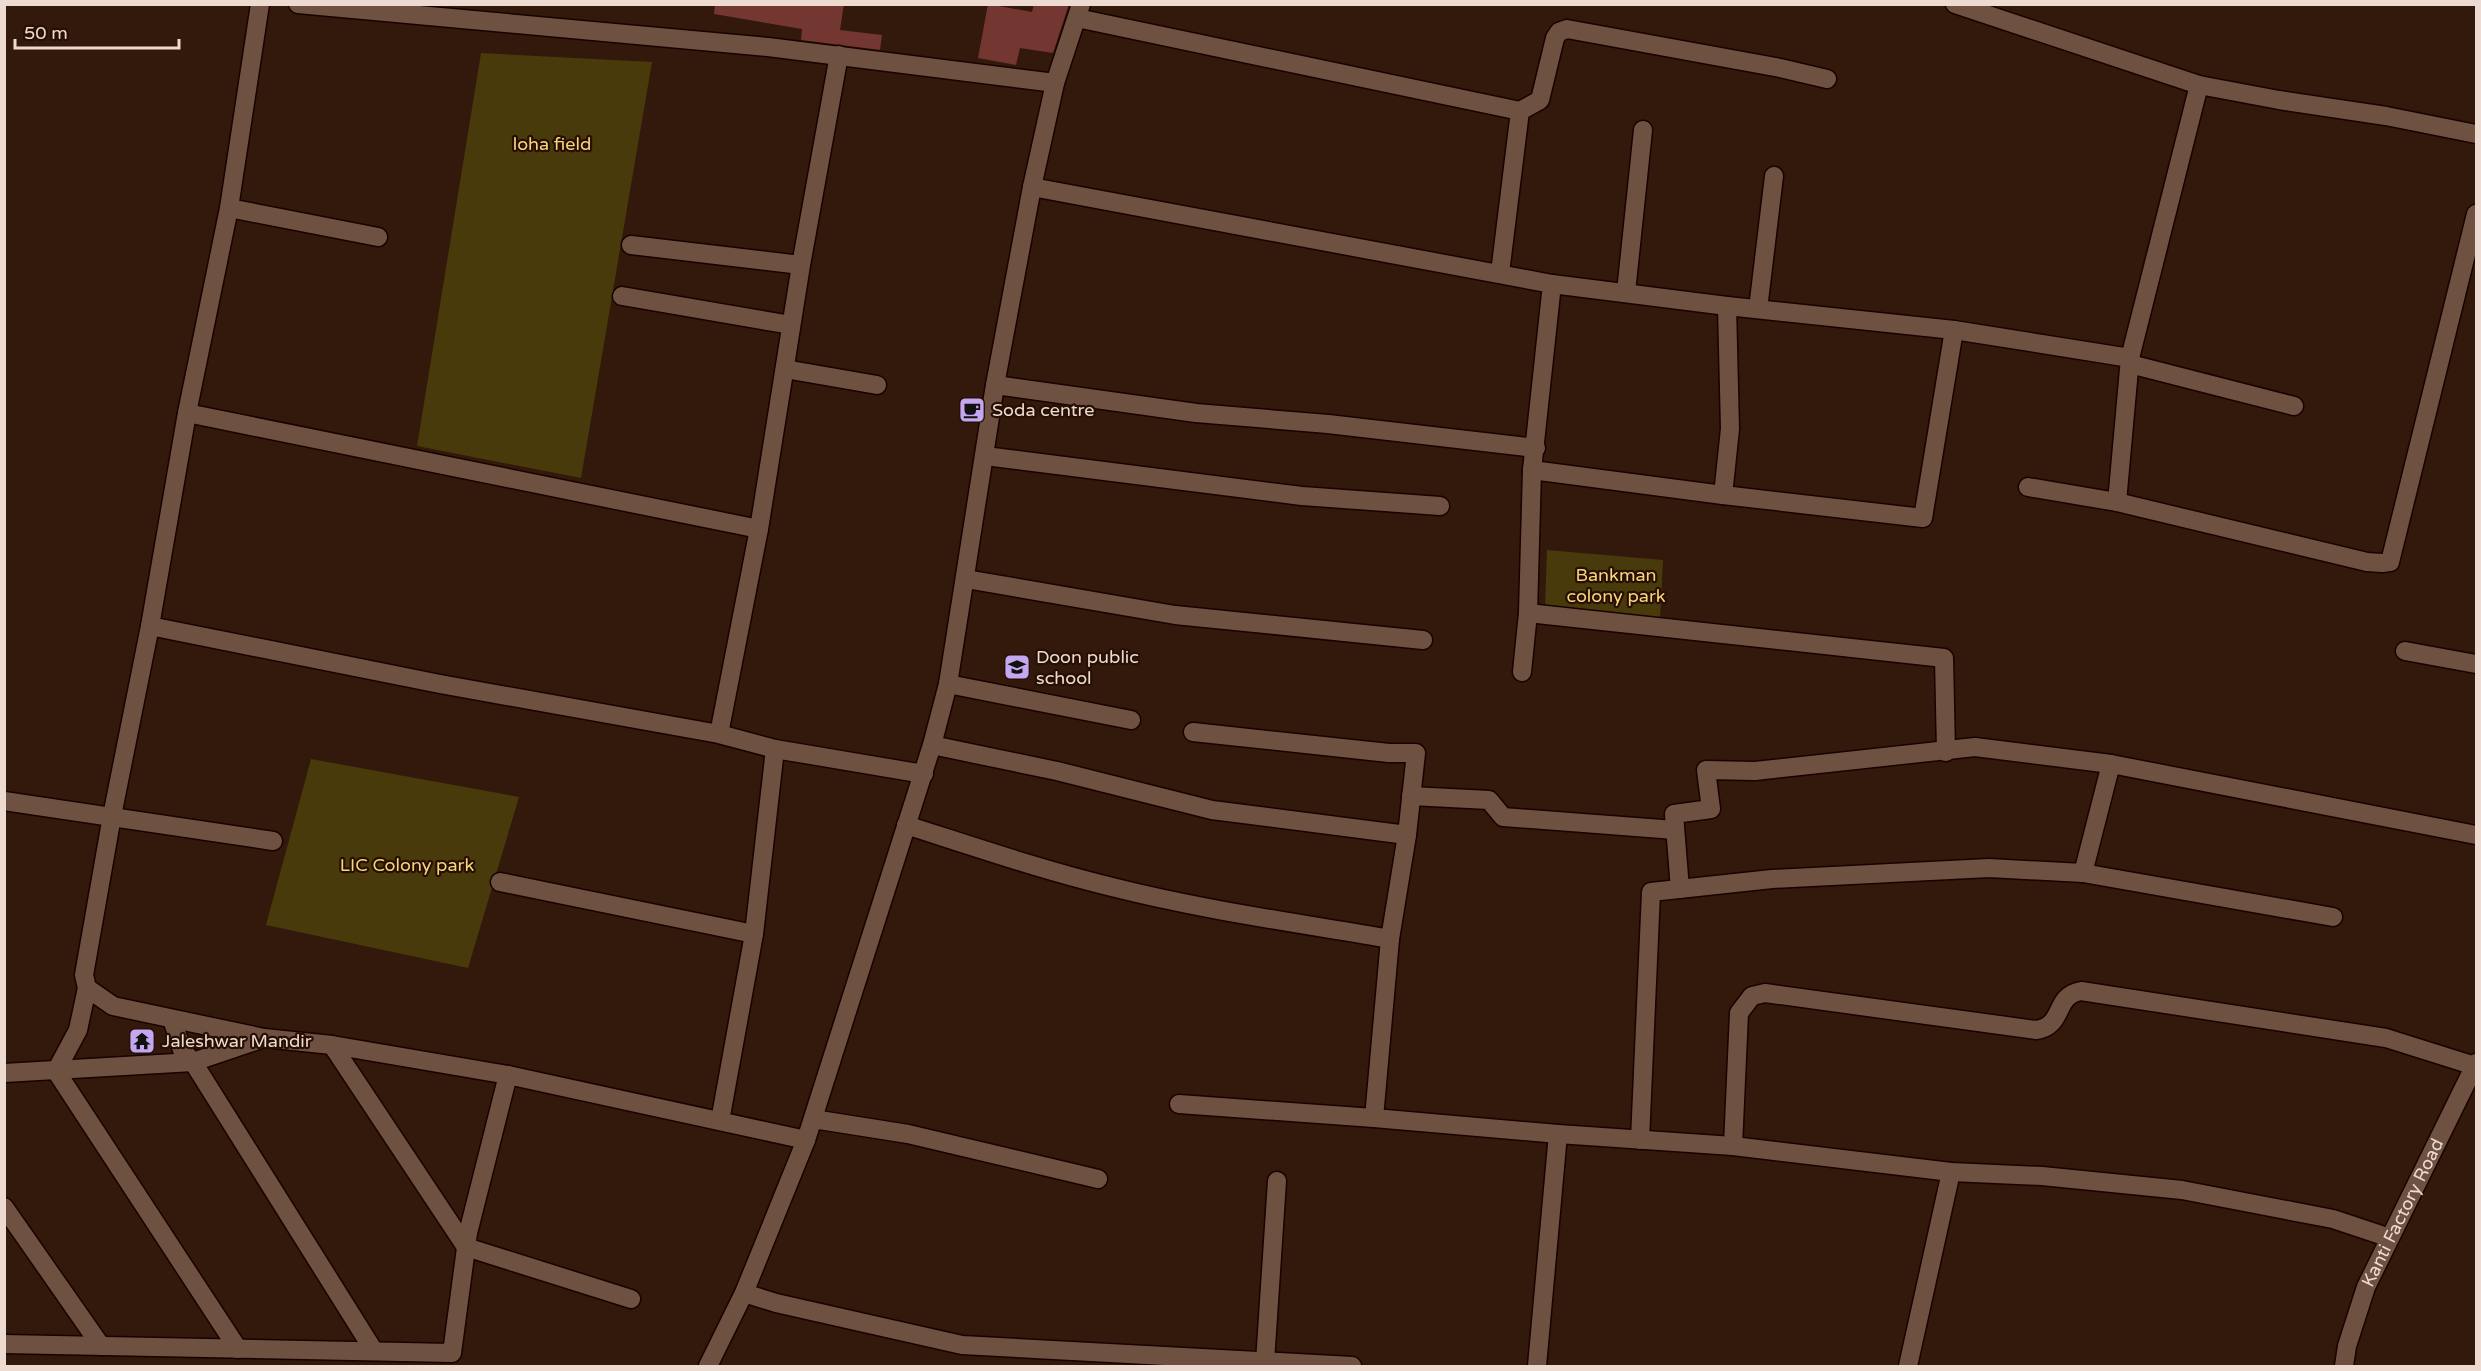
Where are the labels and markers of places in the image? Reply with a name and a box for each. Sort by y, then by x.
cafe icon: Soda centre [957,395,987,425]
place label: Soda centre [992,399,1094,421]
place label: Doon public school [1036,646,1139,689]
school or university icon: Doon public school [1002,652,1032,682]
temple icon: Jaleshwar Mandir [127,1026,157,1056]
place label: Jaleshwar Mandir [162,1030,312,1052]

